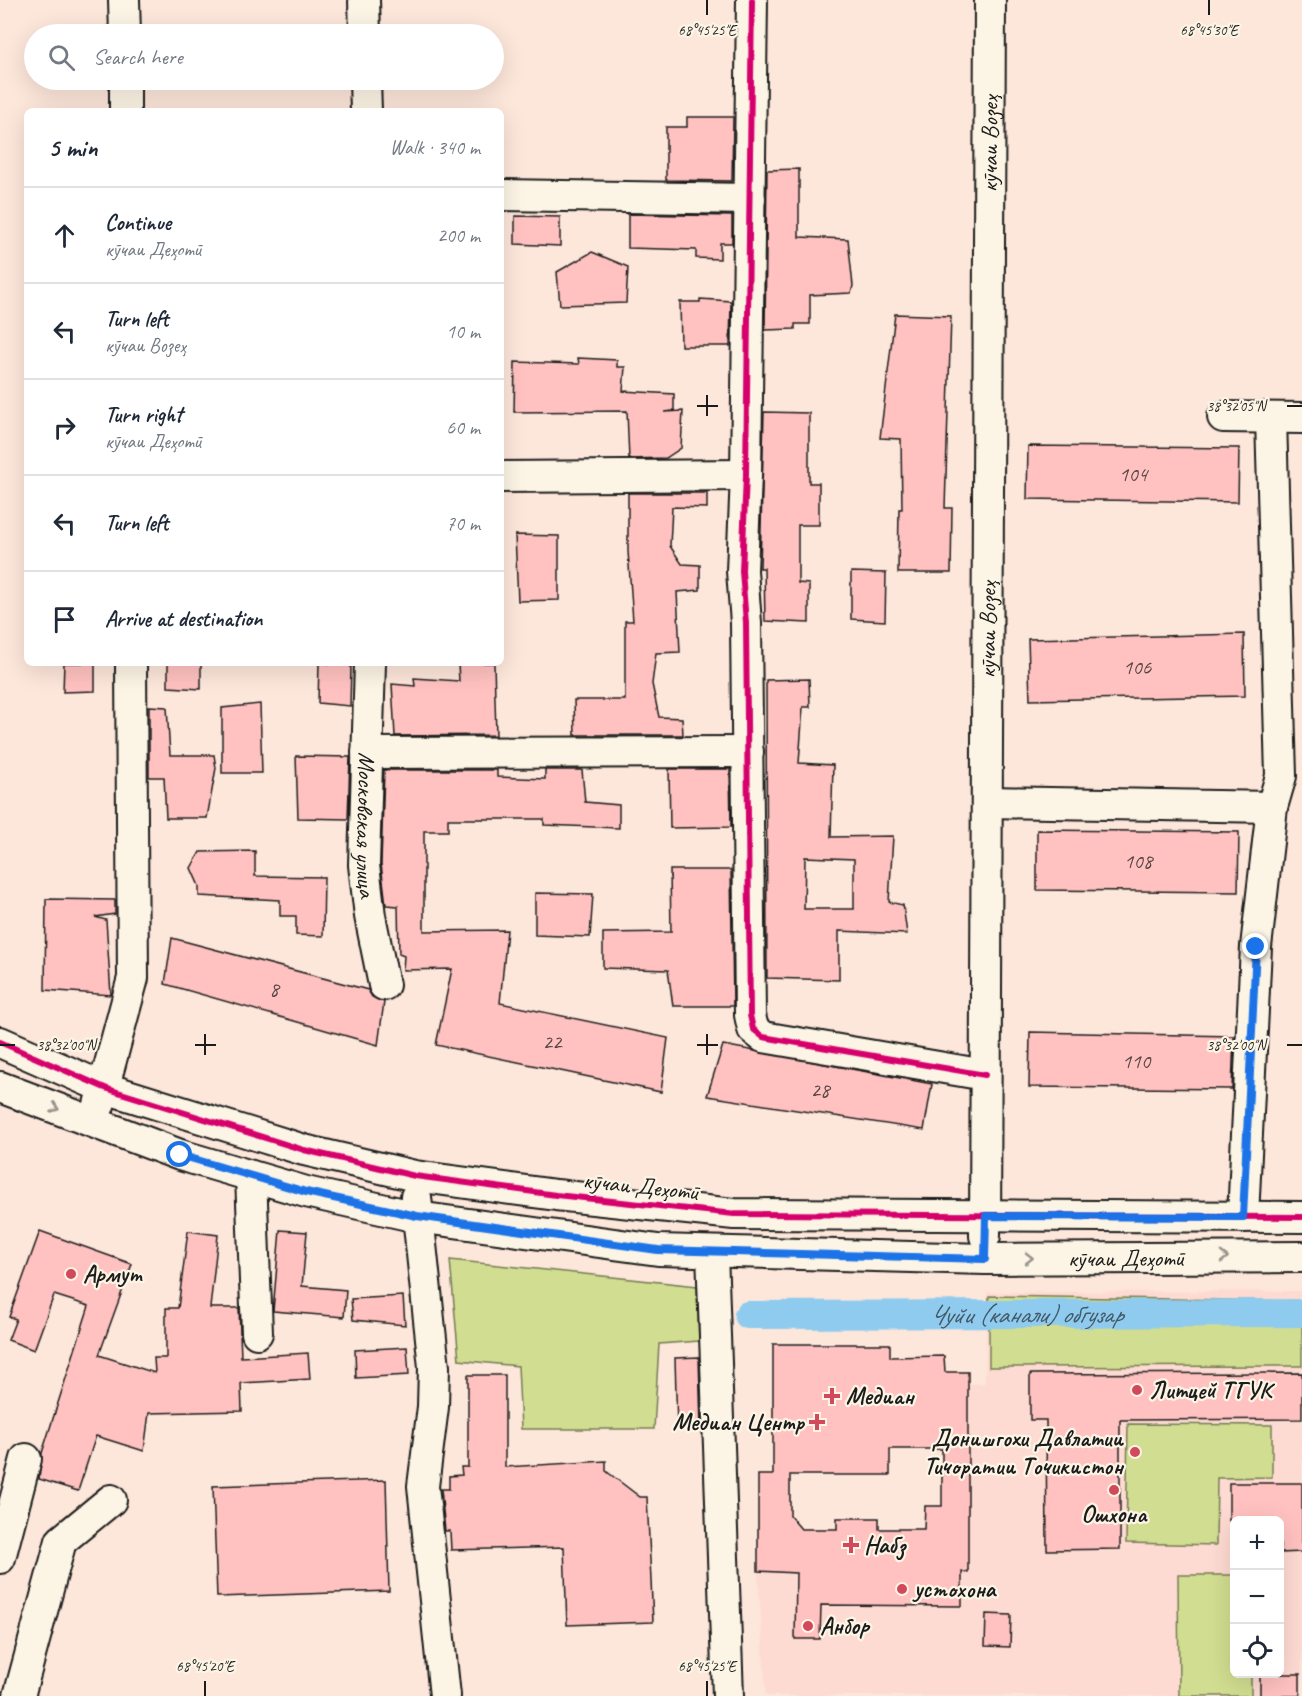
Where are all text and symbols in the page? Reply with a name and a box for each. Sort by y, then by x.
text: 68°45'25"E [678,21,738,40]
text: 68°45'30"E [1180,21,1240,40]
search box [24,24,504,90]
icon: search [45,41,78,74]
text: Search here [93,43,183,71]
street label: кӯчаи Возеҳ [974,93,1005,193]
text: 5 min [48,131,97,164]
text: Walk · 340 m [390,135,480,160]
text: Continue [105,209,171,237]
icon: ahead [48,219,81,252]
text: 200 m [437,223,480,248]
text: кӯчаи Деҳотӣ [105,237,202,262]
text: Turn left [105,305,169,333]
icon: left [48,315,81,348]
text: 10 m [446,319,480,344]
text: кӯчаи Возеҳ [105,333,186,358]
text: 38°32'05"N [1206,397,1269,416]
text: Turn right [105,401,182,429]
icon: right [48,411,81,444]
text: 60 m [446,415,480,440]
text: кӯчаи Деҳотӣ [105,429,202,454]
house number: 104 [1119,461,1150,487]
icon: left [48,507,81,540]
text: Turn left [105,509,169,537]
text: 70 m [446,511,480,536]
street label: кӯчаи Возеҳ [972,579,1003,679]
icon: arrive [48,603,81,636]
text: Arrive at destination [105,605,262,633]
house number: 106 [1123,654,1152,680]
street label: Московская улица [349,752,383,901]
house number: 108 [1124,848,1155,874]
route end [1242,933,1268,959]
house number: 8 [269,976,281,1002]
house number: 22 [543,1029,563,1055]
text: 38°32'00"N [36,1036,99,1055]
text: 38°32'00"N [1206,1036,1269,1055]
house number: 110 [1122,1048,1152,1074]
house number: 28 [811,1077,832,1103]
one-way arrow [49,1100,60,1113]
route start [166,1141,192,1167]
street label: кӯчаи Деҳотӣ [582,1165,702,1207]
street label: кӯчаи Деҳотӣ [1068,1243,1186,1273]
one-way arrow [1219,1251,1228,1263]
one-way arrow [1024,1252,1033,1265]
place label: Армут [83,1259,143,1289]
marker: Армут [64,1267,78,1281]
water label: Чуйи (канали) обгузар [929,1297,1126,1331]
place label: Литцей ТГУК [1149,1375,1276,1405]
place label: Медиан [846,1381,915,1411]
marker: Литцей ТГУК [1130,1383,1144,1397]
marker: Медиан [823,1387,841,1405]
place label: Медиан Центр [672,1407,806,1437]
marker: Медиан Центр [808,1413,826,1431]
place label: Донишгохи Давлатии Тичоратии Точикистон [924,1423,1124,1481]
marker: Донишгохи Давлатии Тичоратии Точикистон [1128,1445,1142,1459]
marker: Ошхона [1107,1483,1121,1497]
place label: Ошхона [1081,1499,1148,1529]
map controls [1230,1516,1284,1678]
button: + [1230,1516,1284,1570]
place label: Набз [864,1530,907,1561]
marker: Набз [842,1536,860,1554]
button: − [1230,1570,1284,1624]
place label: устохона [912,1574,997,1604]
marker: устохона [895,1582,909,1596]
place label: Анбор [820,1611,871,1641]
marker: Анбор [801,1619,815,1633]
button: locate [1230,1624,1284,1678]
text: 68°45'20"E [176,1657,236,1676]
text: 68°45'25"E [678,1657,738,1676]

